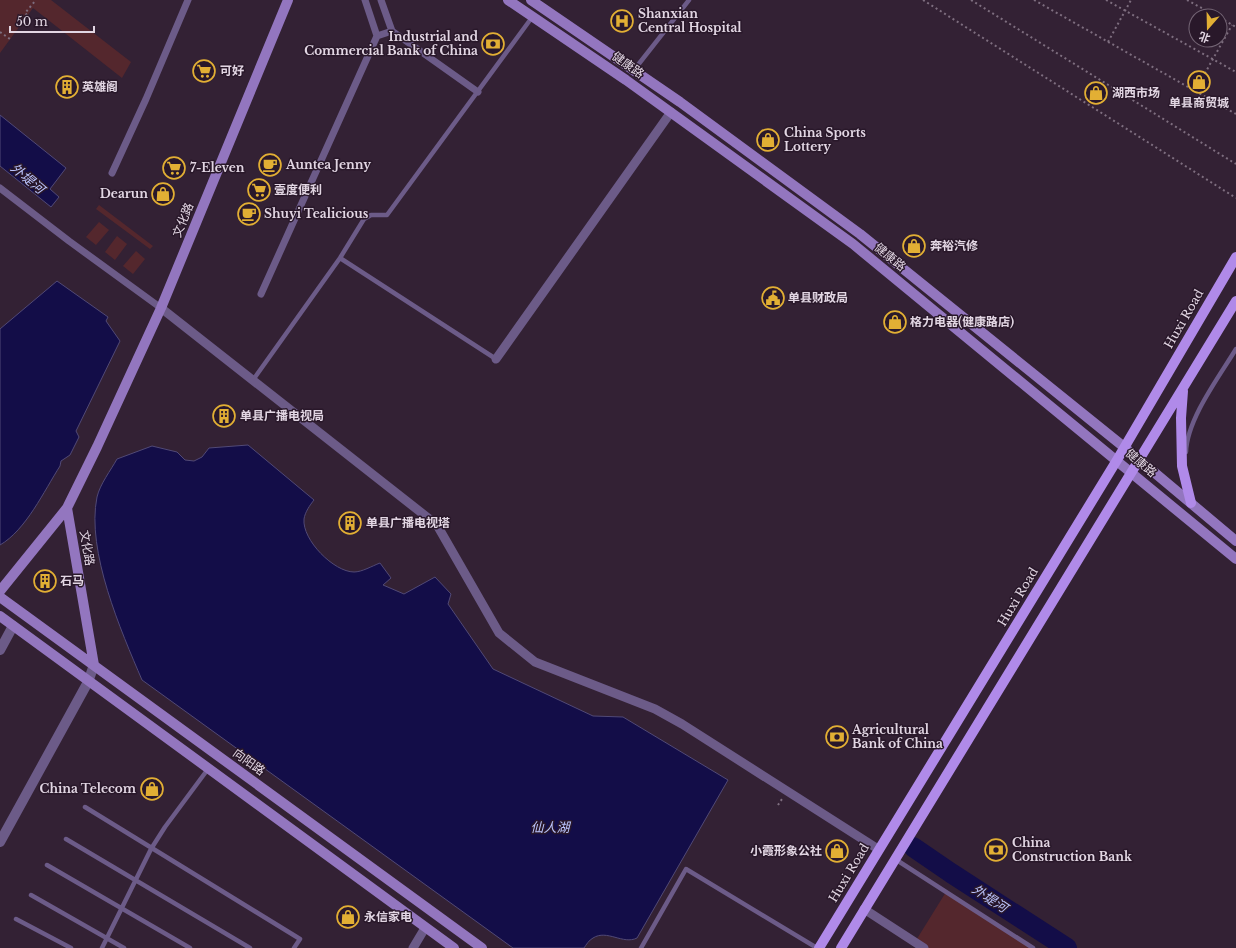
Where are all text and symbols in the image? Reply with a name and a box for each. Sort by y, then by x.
place label: Shanxian Central Hospital [638,6,742,35]
scale bar [10,8,94,34]
hospital icon: Shanxian Central Hospital [609,8,635,34]
north arrow [1188,8,1228,48]
text: 50 m [16,14,48,29]
place label: Industrial and Commercial Bank of China [304,29,479,58]
text: 北 [1197,29,1212,46]
bank icon: Industrial and Commercial Bank of China [480,31,506,57]
street label: 健康路 [609,48,647,81]
supermarket icon: 可好 [191,58,217,84]
place label: 可好 [220,63,244,78]
shop icon: 单县商贸城 [1186,69,1212,95]
building icon: 英雄阁 [54,74,80,100]
place label: 英雄阁 [82,79,118,94]
shop icon: 湖西市场 [1083,80,1109,106]
place label: 湖西市场 [1112,85,1160,100]
place label: 单县商贸城 [1169,95,1229,110]
place label: China Sports Lottery [784,125,866,154]
shop icon: China Sports Lottery [755,127,781,153]
cafe icon: Auntea Jenny [257,152,283,178]
supermarket icon: 7-Eleven [161,155,187,181]
place label: Auntea Jenny [285,157,371,172]
water label: 外堤河 [7,159,50,199]
place label: 7-Eleven [190,160,245,175]
supermarket icon: 壹度便利 [246,177,272,203]
shop icon: Dearun [150,181,176,207]
place label: 壹度便利 [274,182,322,197]
place label: Dearun [100,186,148,201]
street label: 文化路 [169,200,196,239]
cafe icon: Shuyi Tealicious [236,201,262,227]
place label: Shuyi Tealicious [264,206,369,221]
shop icon: 奔裕汽修 [901,233,927,259]
place label: 奔裕汽修 [930,238,978,253]
street label: 健康路 [872,239,909,274]
public building icon: 单县财政局 [760,285,786,311]
street label: Huxi Road [1161,287,1206,351]
place label: 单县财政局 [788,290,848,305]
shop icon: 格力电器(健康路店) [882,309,908,335]
place label: 格力电器(健康路店) [910,314,1014,329]
building icon: 单县广播电视局 [211,403,237,429]
place label: 单县广播电视局 [240,408,324,423]
street label: 健康路 [1123,445,1160,480]
building icon: 单县广播电视塔 [337,510,363,536]
place label: 单县广播电视塔 [366,515,450,530]
street label: 文化路 [77,529,98,567]
street label: Huxi Road [994,565,1041,629]
building icon: 石马 [32,568,58,594]
place label: 石马 [60,573,84,588]
place label: Agricultural Bank of China [851,722,943,751]
bank icon: Agricultural Bank of China [824,724,850,750]
street label: 向阳路 [230,745,268,778]
shop icon: China Telecom [139,776,165,802]
place label: China Telecom [40,781,137,796]
water label: 仙人湖 [530,819,571,836]
place label: China Construction Bank [1012,835,1133,864]
bank icon: China Construction Bank [983,837,1009,863]
shop icon: 小霞形象公社 [824,838,850,864]
street label: Huxi Road [825,841,872,905]
place label: 小霞形象公社 [750,843,822,858]
water label: 外堤河 [969,881,1013,918]
shop icon: 永信家电 [335,904,361,930]
place label: 永信家电 [364,909,412,924]

